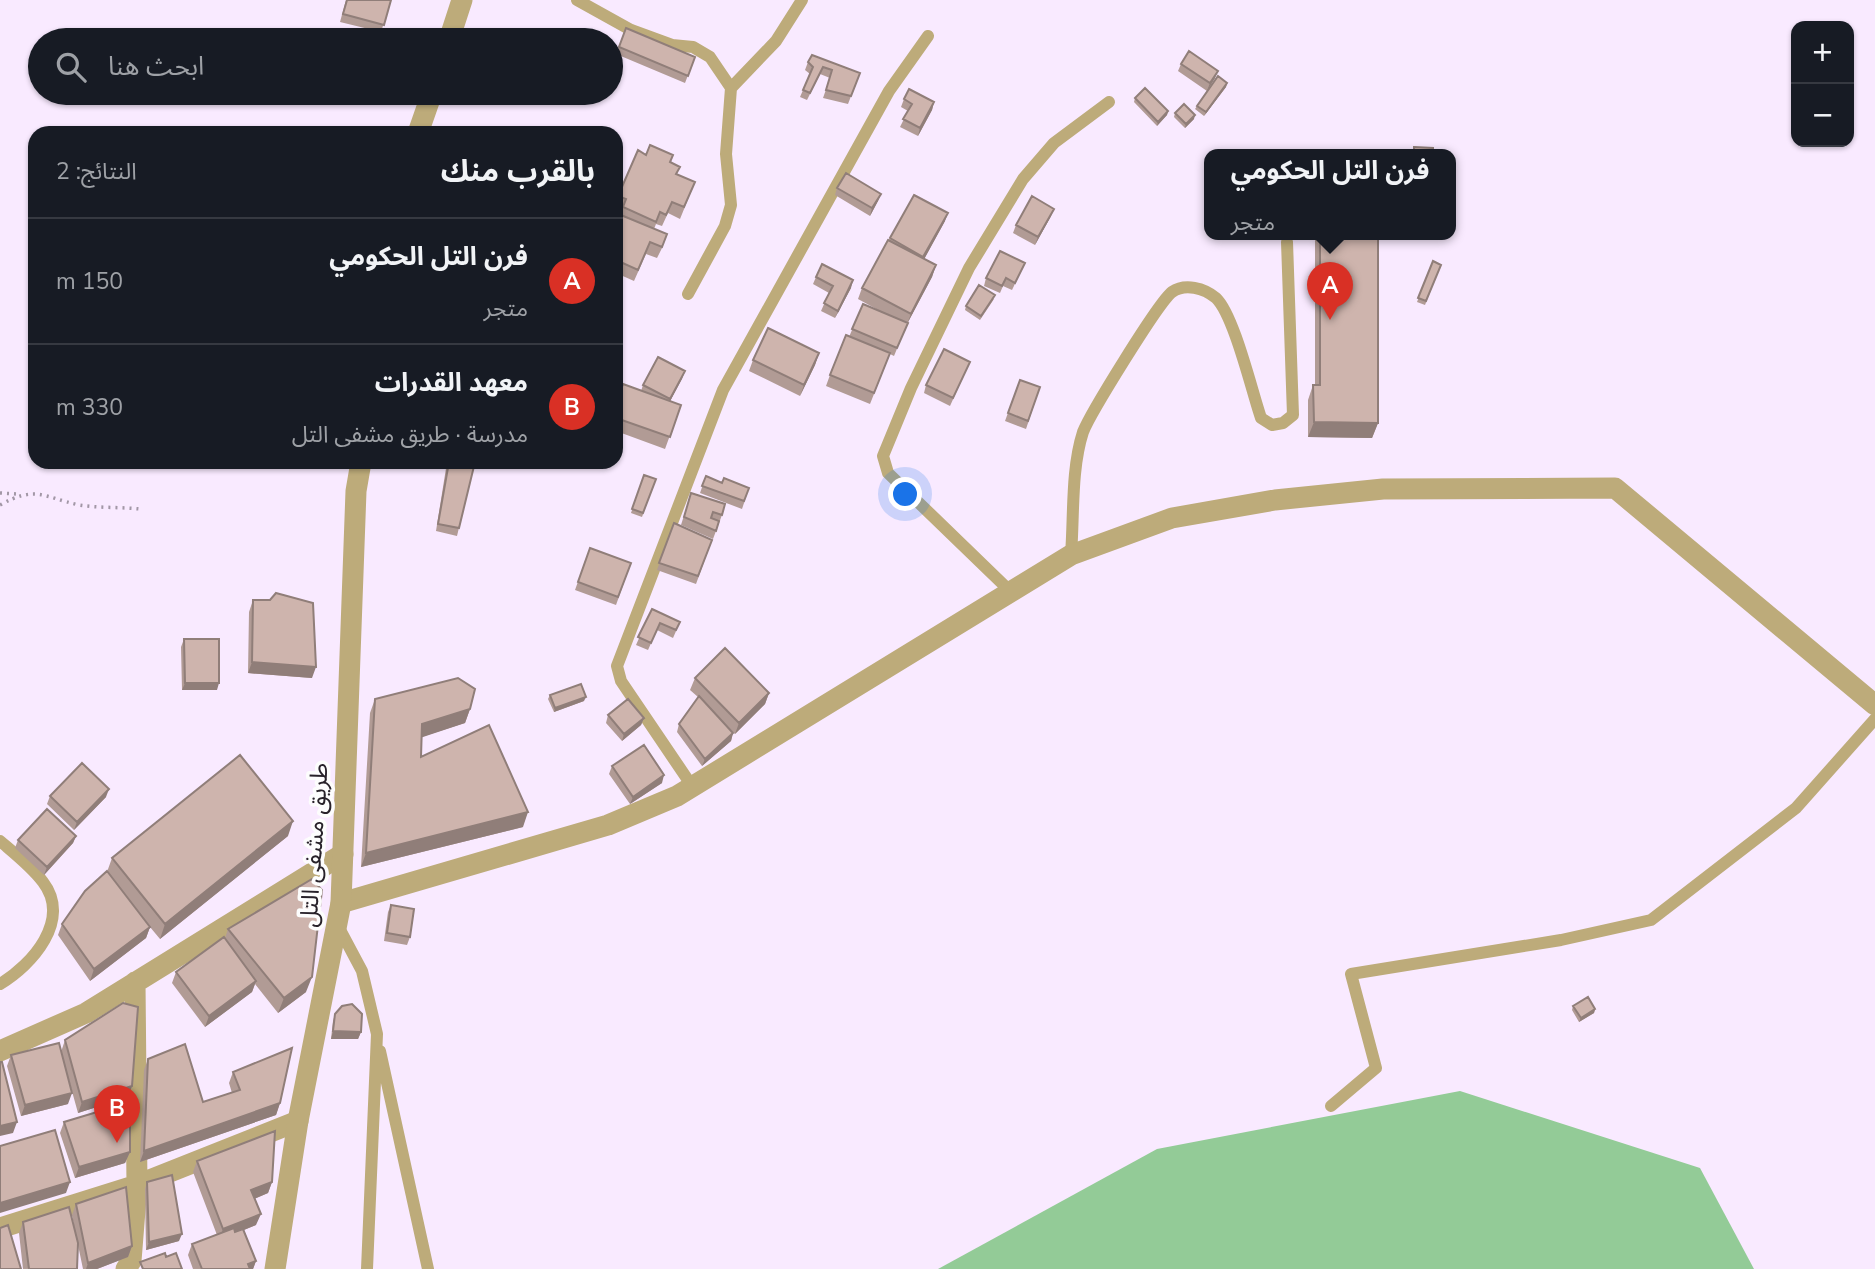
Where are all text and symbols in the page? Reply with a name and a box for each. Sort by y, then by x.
map controls [1791,21,1854,147]
button: + [1791,21,1854,84]
search box [28,28,623,105]
icon: search [52,48,90,86]
text: ابحث هنا [108,49,204,84]
button: − [1791,84,1854,147]
popup [1204,149,1456,240]
text: بالقرب منك [441,151,595,192]
text: فرن التل الحكومي [1231,153,1429,188]
text: النتائج: 2 [56,156,137,187]
text: متجر [1231,207,1275,238]
text: فرن التل الحكومي [329,239,528,274]
pin: A [1307,262,1353,320]
text: 150 m [56,266,123,297]
text: A [563,266,581,297]
text: متجر [484,293,528,324]
text: معهد القدرات [375,365,528,400]
text: 330 m [56,392,123,423]
text: B [564,392,580,423]
text: مدرسة · طريق مشفى التل [292,419,528,450]
your location [888,477,922,511]
street label: طريق مشفى التل [292,762,336,928]
pin: B [94,1085,140,1143]

